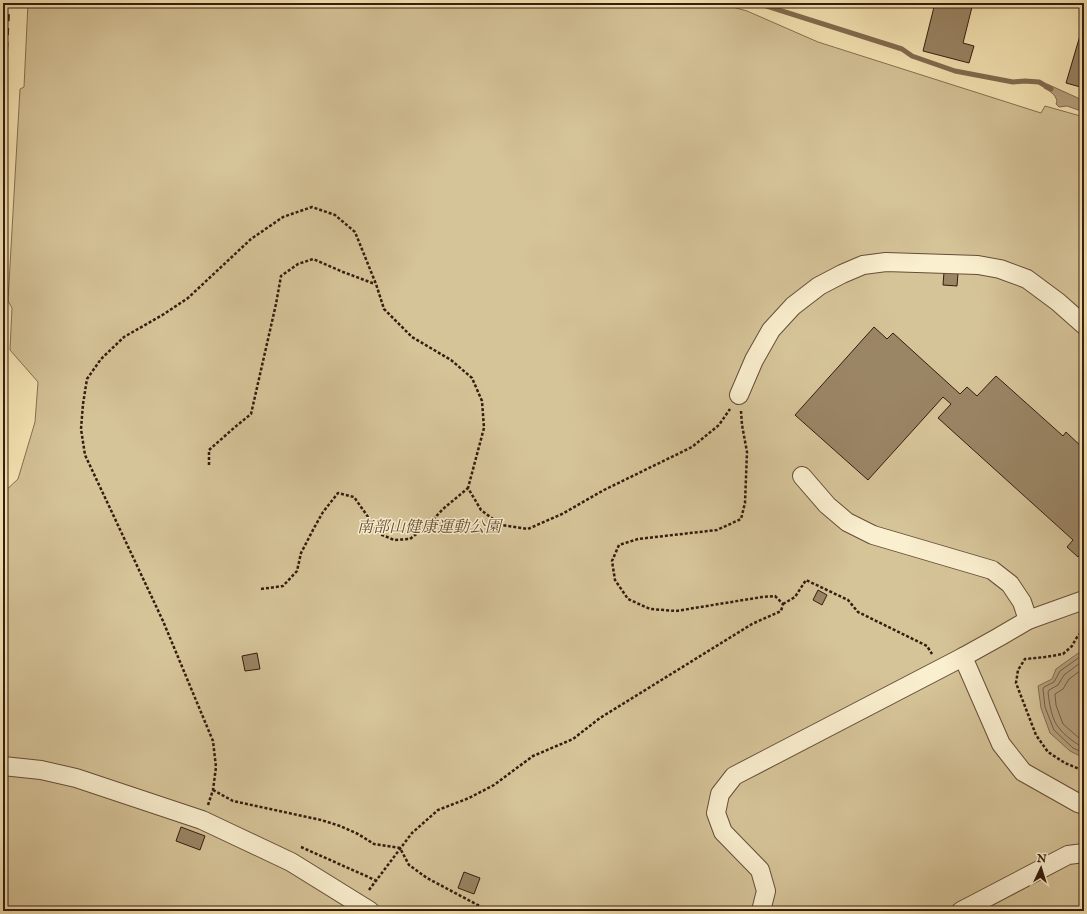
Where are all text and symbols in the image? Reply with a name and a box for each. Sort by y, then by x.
park label: 南部山健康運動公園 [357,518,504,538]
north arrow [1021,848,1061,888]
text: N [1035,852,1047,866]

